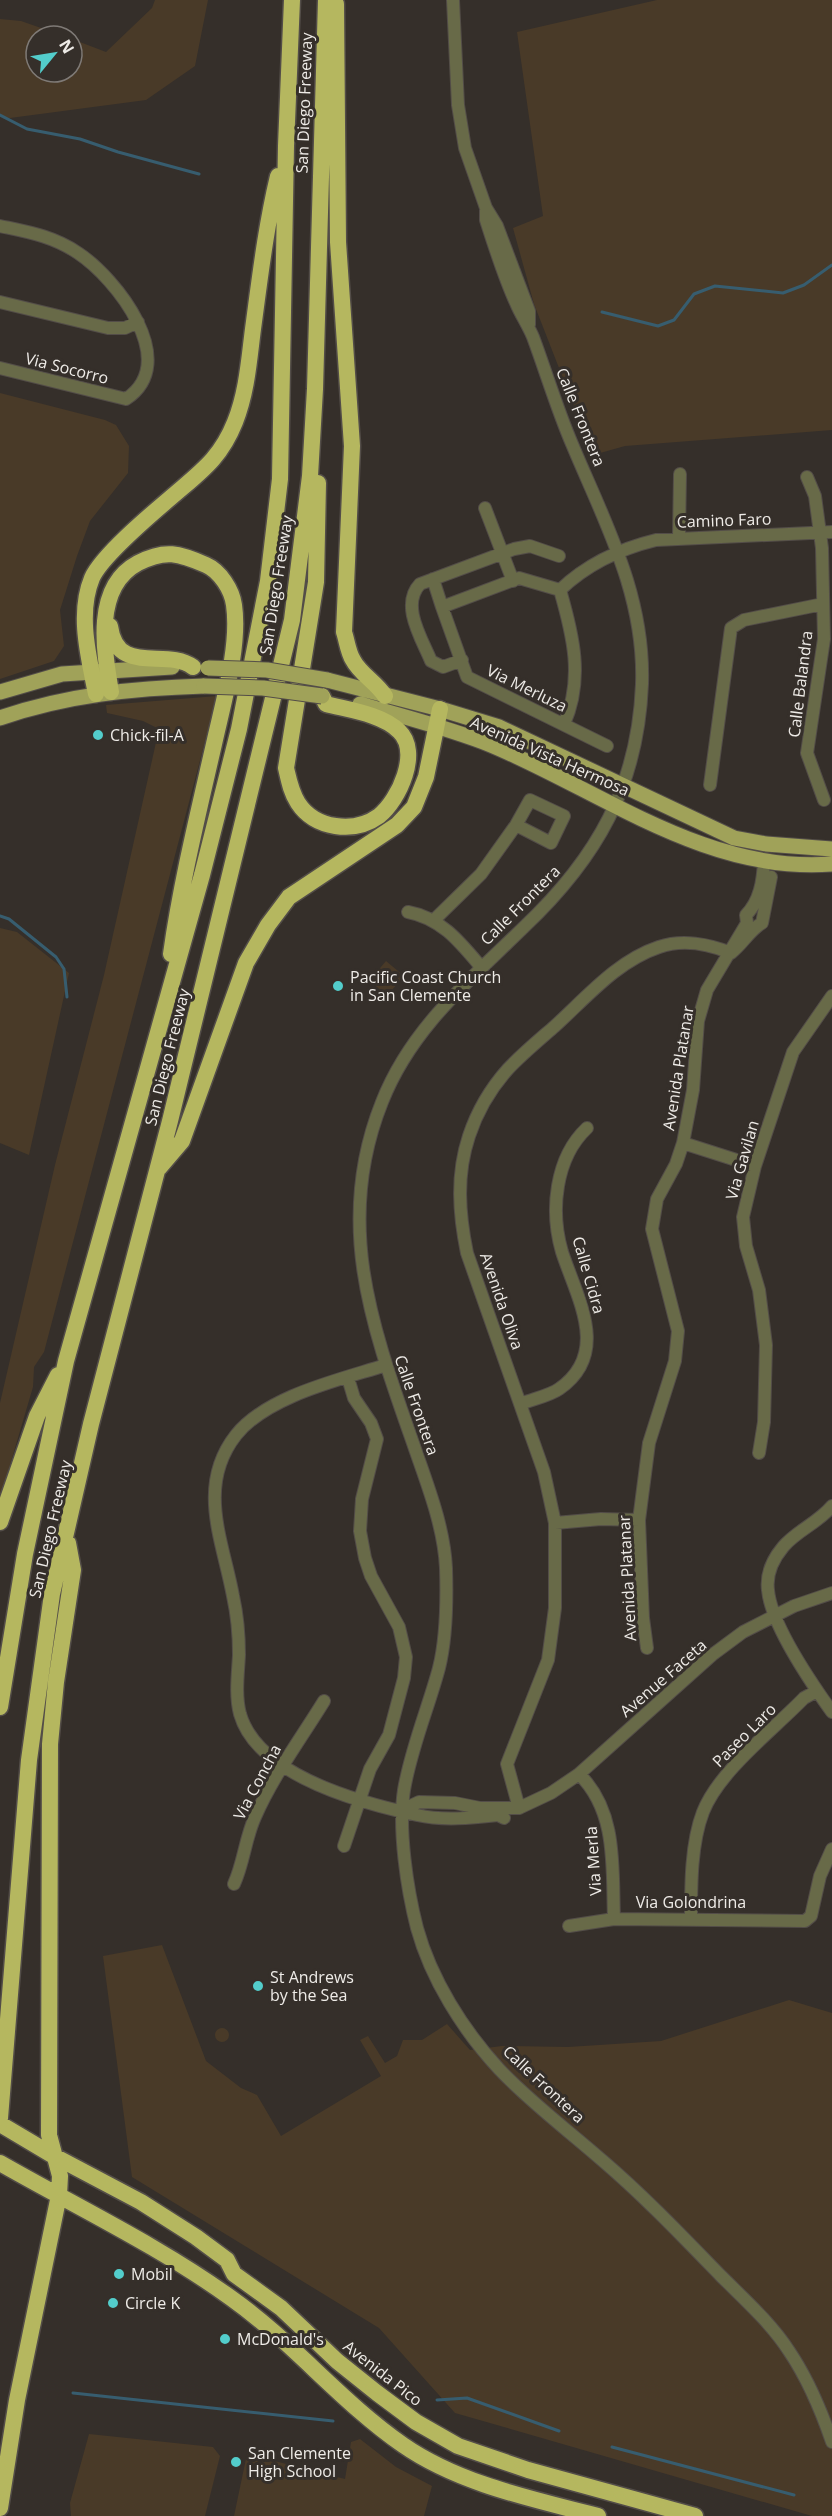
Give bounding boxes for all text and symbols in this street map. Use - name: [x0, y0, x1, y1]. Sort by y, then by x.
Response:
- north arrow: [24, 24, 84, 84]
- street label: San Diego Freeway: [291, 31, 317, 174]
- text: N: [54, 35, 80, 58]
- street label: Via Socorro: [23, 347, 111, 389]
- street label: Calle Frontera: [551, 364, 611, 470]
- street label: Camino Faro: [676, 507, 772, 533]
- street label: San Diego Freeway: [254, 513, 298, 656]
- street label: Calle Balandra: [783, 629, 817, 739]
- street label: Via Merluza: [483, 659, 571, 717]
- street label: Avenida Vista Hermosa: [467, 711, 633, 801]
- place label: Chick-fil-A: [110, 724, 185, 746]
- marker: Chick-fil-A: [91, 728, 105, 742]
- street label: Calle Frontera: [475, 860, 565, 950]
- place label: Pacific Coast Church in San Clemente: [350, 966, 501, 1006]
- marker: Pacific Coast Church in San Clemente: [331, 979, 345, 993]
- street label: San Diego Freeway: [139, 985, 195, 1128]
- street label: Avenida Platanar: [657, 1004, 699, 1132]
- street label: Via Gavilan: [720, 1118, 764, 1202]
- street label: Calle Cidra: [567, 1234, 611, 1316]
- street label: Avenida Oliva: [475, 1250, 529, 1352]
- street label: Calle Frontera: [390, 1352, 444, 1458]
- street label: San Diego Freeway: [23, 1457, 77, 1600]
- street label: Avenida Platanar: [613, 1514, 641, 1642]
- street label: Avenue Faceta: [615, 1634, 711, 1722]
- street label: Paseo Laro: [707, 1698, 781, 1772]
- street label: Via Concha: [228, 1740, 286, 1824]
- street label: Via Merla: [580, 1826, 606, 1896]
- street label: Via Golondrina: [636, 1891, 746, 1913]
- place label: St Andrews by the Sea: [270, 1966, 354, 2006]
- marker: St Andrews by the Sea: [251, 1979, 265, 1993]
- street label: Calle Frontera: [498, 2040, 590, 2128]
- place label: Mobil: [131, 2263, 173, 2285]
- marker: Mobil: [112, 2267, 126, 2281]
- place label: Circle K: [125, 2292, 181, 2314]
- marker: Circle K: [106, 2296, 120, 2310]
- place label: McDonald's: [237, 2328, 324, 2350]
- marker: McDonald's: [218, 2332, 232, 2346]
- street label: Avenida Pico: [339, 2335, 427, 2411]
- place label: San Clemente High School: [248, 2442, 351, 2482]
- marker: San Clemente High School: [229, 2455, 243, 2469]

